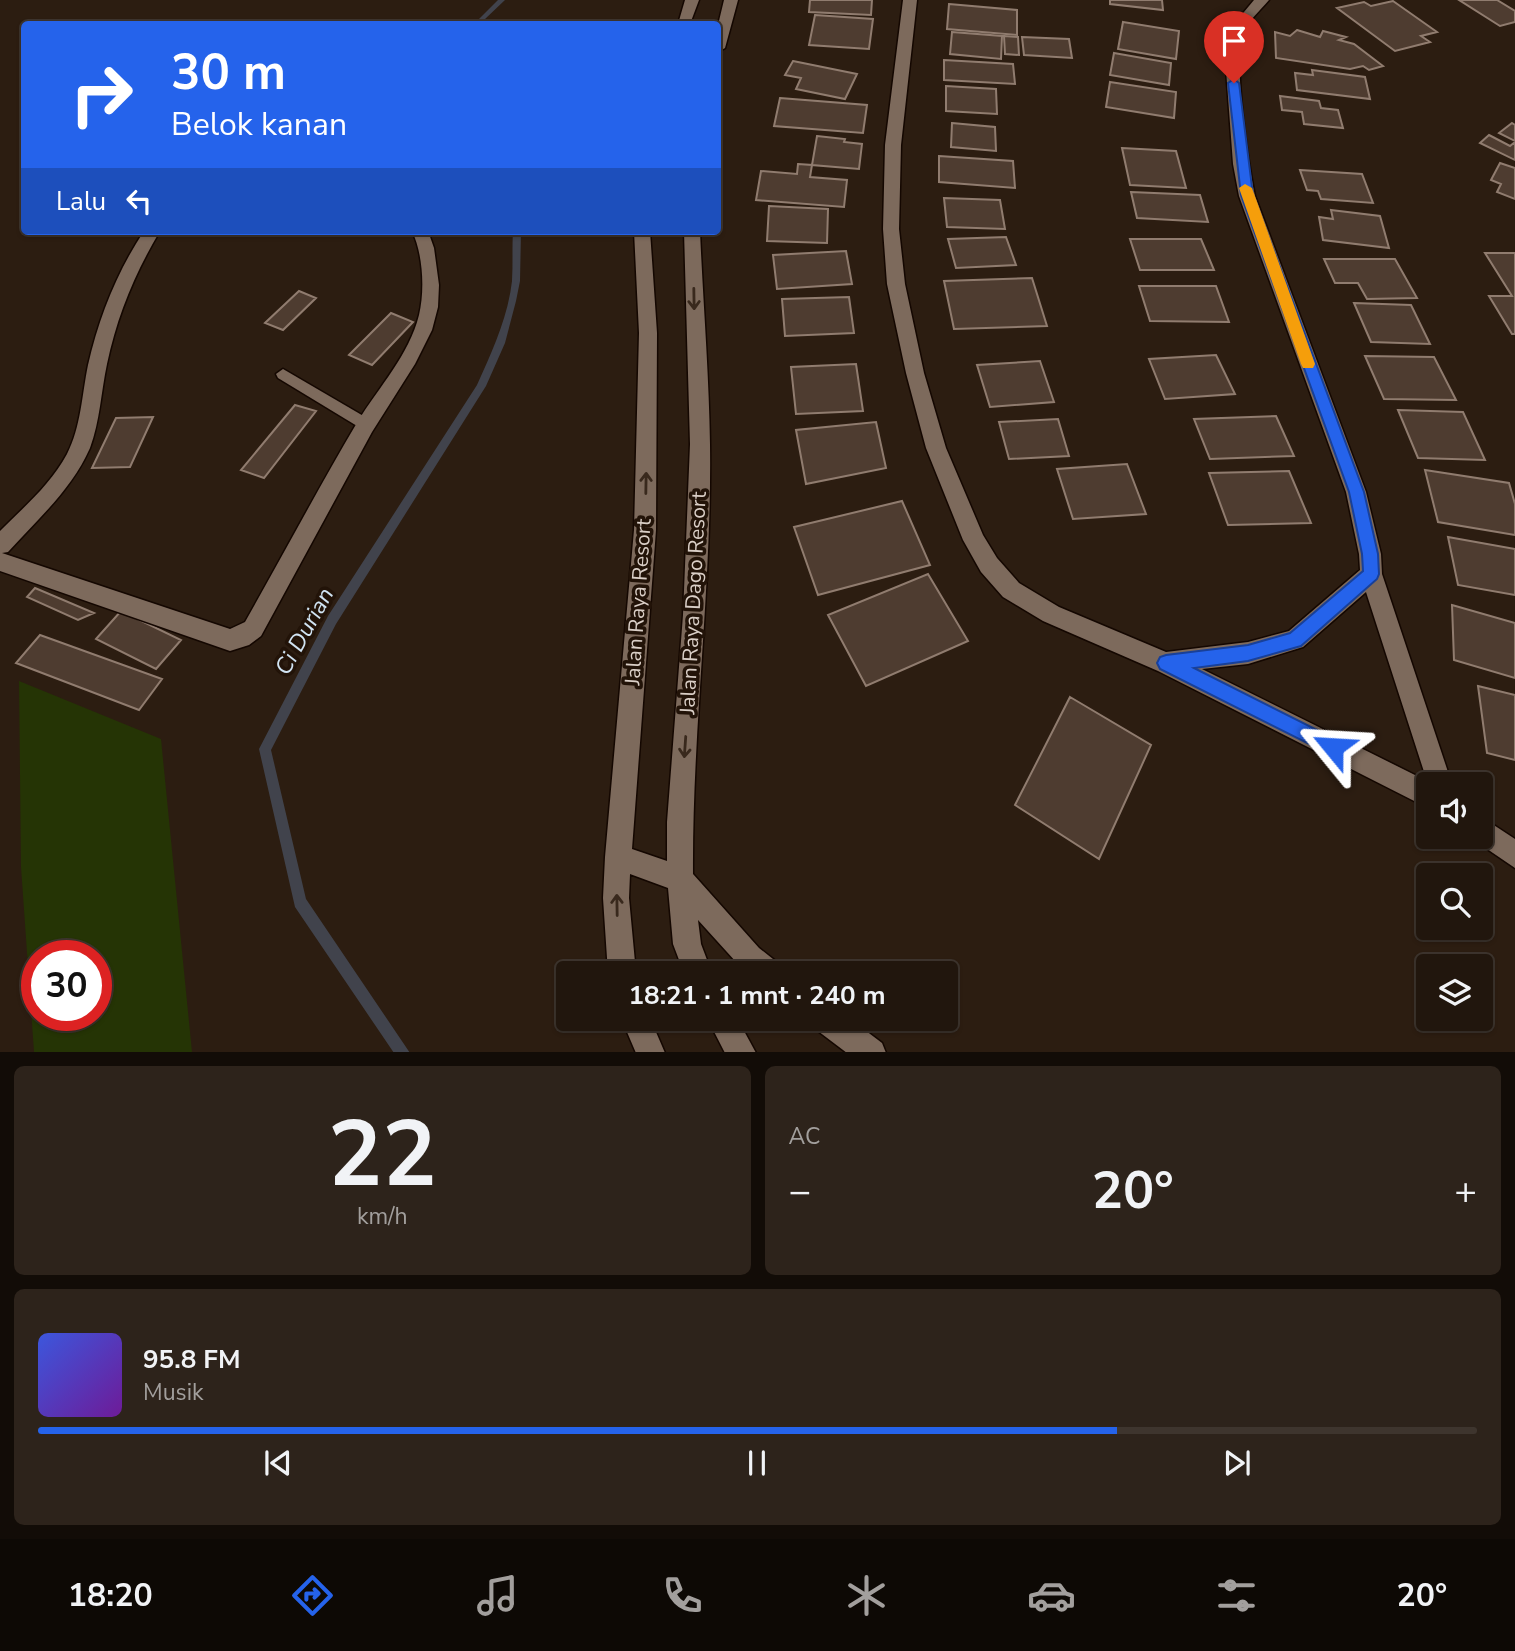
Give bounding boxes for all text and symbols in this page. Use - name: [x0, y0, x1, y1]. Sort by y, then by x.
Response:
- pin: [1204, 11, 1264, 83]
- icon: arrive: [1215, 22, 1253, 60]
- text: 30 m: [171, 39, 286, 106]
- icon: right: [56, 49, 147, 140]
- text: Belok kanan: [171, 103, 347, 146]
- icon: left: [120, 182, 158, 220]
- text: Lalu: [56, 184, 106, 219]
- one-way arrow: [687, 287, 701, 310]
- one-way arrow: [639, 471, 653, 494]
- street label: Jalan Raya Dago Resort: [673, 490, 713, 716]
- street label: Jalan Raya Resort: [618, 517, 658, 687]
- water label: Ci Durian: [268, 582, 341, 681]
- position arrow: [1296, 710, 1370, 784]
- one-way arrow: [678, 735, 691, 757]
- map controls: [1416, 772, 1493, 1031]
- button: sound: [1416, 772, 1493, 849]
- button: search: [1416, 863, 1493, 940]
- one-way arrow: [610, 894, 624, 917]
- speed limit sign: 30: [21, 940, 112, 1031]
- button: layers: [1416, 954, 1493, 1031]
- text: 18:21 · 1 mnt · 240 m: [628, 978, 886, 1013]
- text: 22: [328, 1093, 437, 1217]
- text: AC: [789, 1121, 820, 1152]
- text: 20°: [1092, 1155, 1174, 1226]
- text: −: [789, 1166, 811, 1217]
- text: +: [1454, 1166, 1477, 1217]
- text: km/h: [357, 1201, 408, 1232]
- text: 95.8 FM: [143, 1342, 240, 1377]
- text: Musik: [143, 1377, 203, 1408]
- icon: previous: [259, 1444, 297, 1482]
- icon: pause: [738, 1444, 776, 1482]
- icon: next: [1218, 1444, 1256, 1482]
- icon: directions: [288, 1571, 337, 1620]
- icon: music: [473, 1571, 522, 1620]
- icon: phone: [658, 1571, 707, 1620]
- icon: climate: [842, 1571, 891, 1620]
- icon: car: [1027, 1571, 1076, 1620]
- icon: filters: [1212, 1571, 1261, 1620]
- text: 18:20: [68, 1574, 153, 1617]
- text: 20°: [1397, 1574, 1447, 1617]

